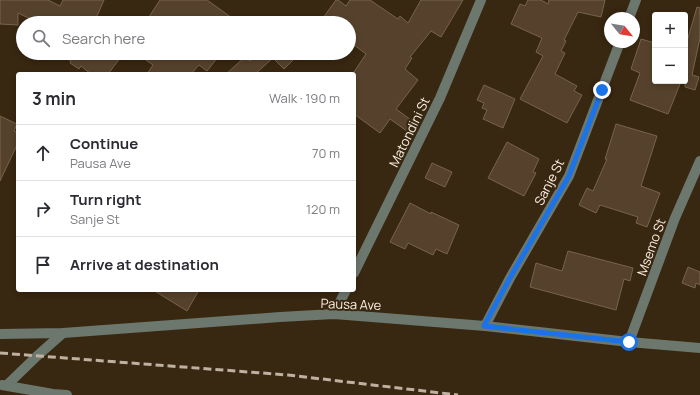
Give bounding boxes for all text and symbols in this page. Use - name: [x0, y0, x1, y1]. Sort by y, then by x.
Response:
- north arrow: [604, 12, 640, 48]
- map controls: [652, 12, 688, 84]
- button: +: [652, 12, 688, 48]
- search box: [16, 16, 356, 60]
- icon: search: [30, 27, 52, 49]
- text: Search here: [62, 28, 145, 49]
- button: −: [652, 48, 688, 84]
- route end: [593, 81, 611, 99]
- text: 3 min: [32, 87, 76, 110]
- text: Walk · 190 m: [269, 89, 340, 107]
- street label: Matondini St: [384, 94, 434, 170]
- text: Continue: [70, 133, 138, 154]
- icon: ahead: [32, 142, 54, 164]
- text: 70 m: [312, 144, 340, 162]
- text: Pausa Ave: [70, 154, 131, 172]
- street label: Sanje St: [530, 156, 568, 208]
- text: Turn right: [70, 189, 141, 210]
- icon: right: [32, 198, 54, 220]
- text: 120 m: [306, 200, 340, 218]
- text: Sanje St: [70, 210, 120, 228]
- street label: Msemo St: [632, 216, 670, 278]
- icon: arrive: [32, 254, 54, 276]
- text: Arrive at destination: [70, 254, 219, 275]
- street label: Pausa Ave: [320, 294, 382, 314]
- route start: [620, 333, 638, 351]

